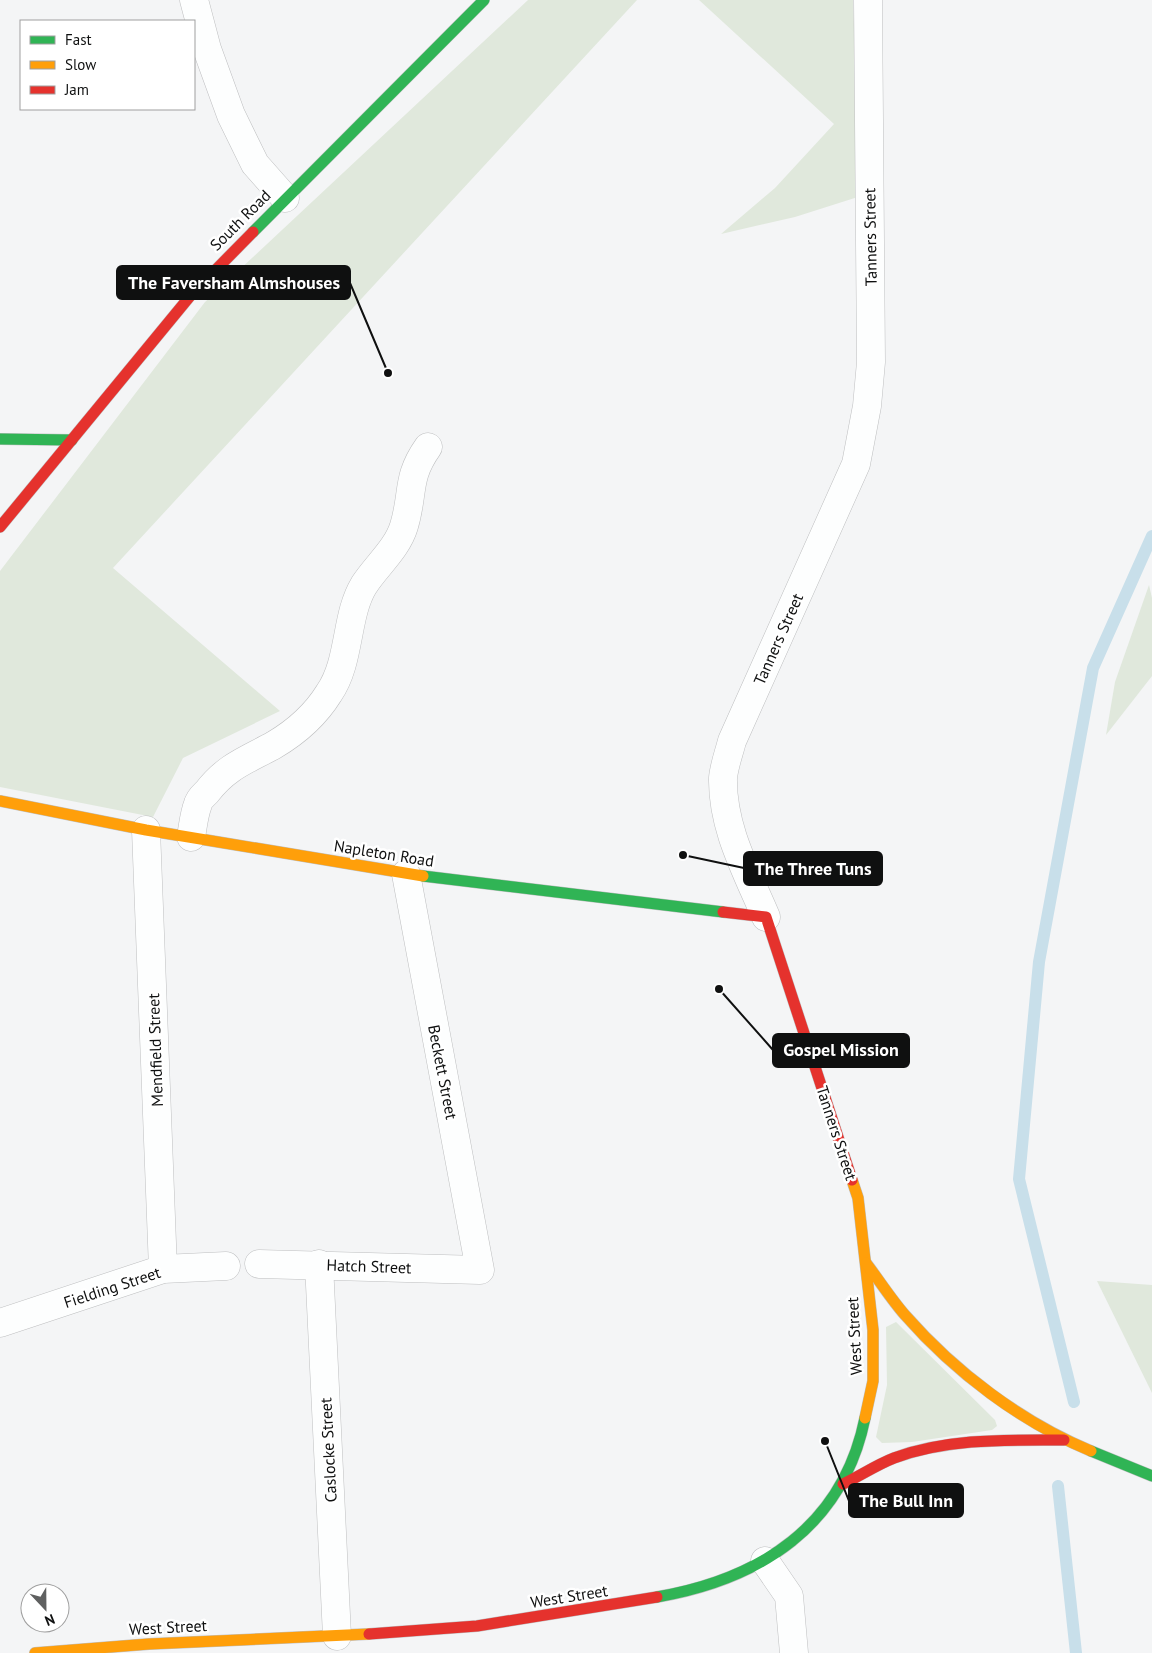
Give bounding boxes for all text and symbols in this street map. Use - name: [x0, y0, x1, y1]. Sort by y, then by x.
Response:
- legend: [20, 20, 195, 110]
- text: Fast: [65, 30, 92, 49]
- text: Slow: [65, 55, 96, 74]
- text: Jam: [64, 80, 89, 99]
- street label: South Road: [205, 185, 275, 255]
- street label: Tanners Street: [859, 187, 881, 286]
- callout: The Faversham Almshouses: [117, 266, 350, 299]
- text: The Faversham Almshouses: [128, 271, 340, 294]
- street label: Tanners Street: [749, 590, 807, 688]
- street label: Napleton Road: [333, 835, 435, 871]
- callout: The Three Tuns: [744, 852, 882, 885]
- text: The Three Tuns: [755, 857, 872, 880]
- street label: Mendfield Street: [143, 992, 167, 1107]
- street label: Beckett Street: [424, 1023, 462, 1122]
- callout: Gospel Mission: [773, 1034, 909, 1067]
- text: Gospel Mission: [783, 1038, 899, 1061]
- street label: Tanners Street: [812, 1083, 862, 1183]
- street label: Hatch Street: [326, 1255, 412, 1277]
- street label: Fielding Street: [61, 1262, 164, 1312]
- street label: West Street: [842, 1296, 866, 1375]
- street label: Caslocke Street: [315, 1397, 341, 1503]
- callout: The Bull Inn: [849, 1484, 963, 1517]
- text: The Bull Inn: [859, 1489, 953, 1512]
- street label: West Street: [529, 1580, 610, 1612]
- north arrow: [20, 1583, 70, 1633]
- text: N: [42, 1610, 58, 1630]
- street label: West Street: [129, 1615, 208, 1639]

